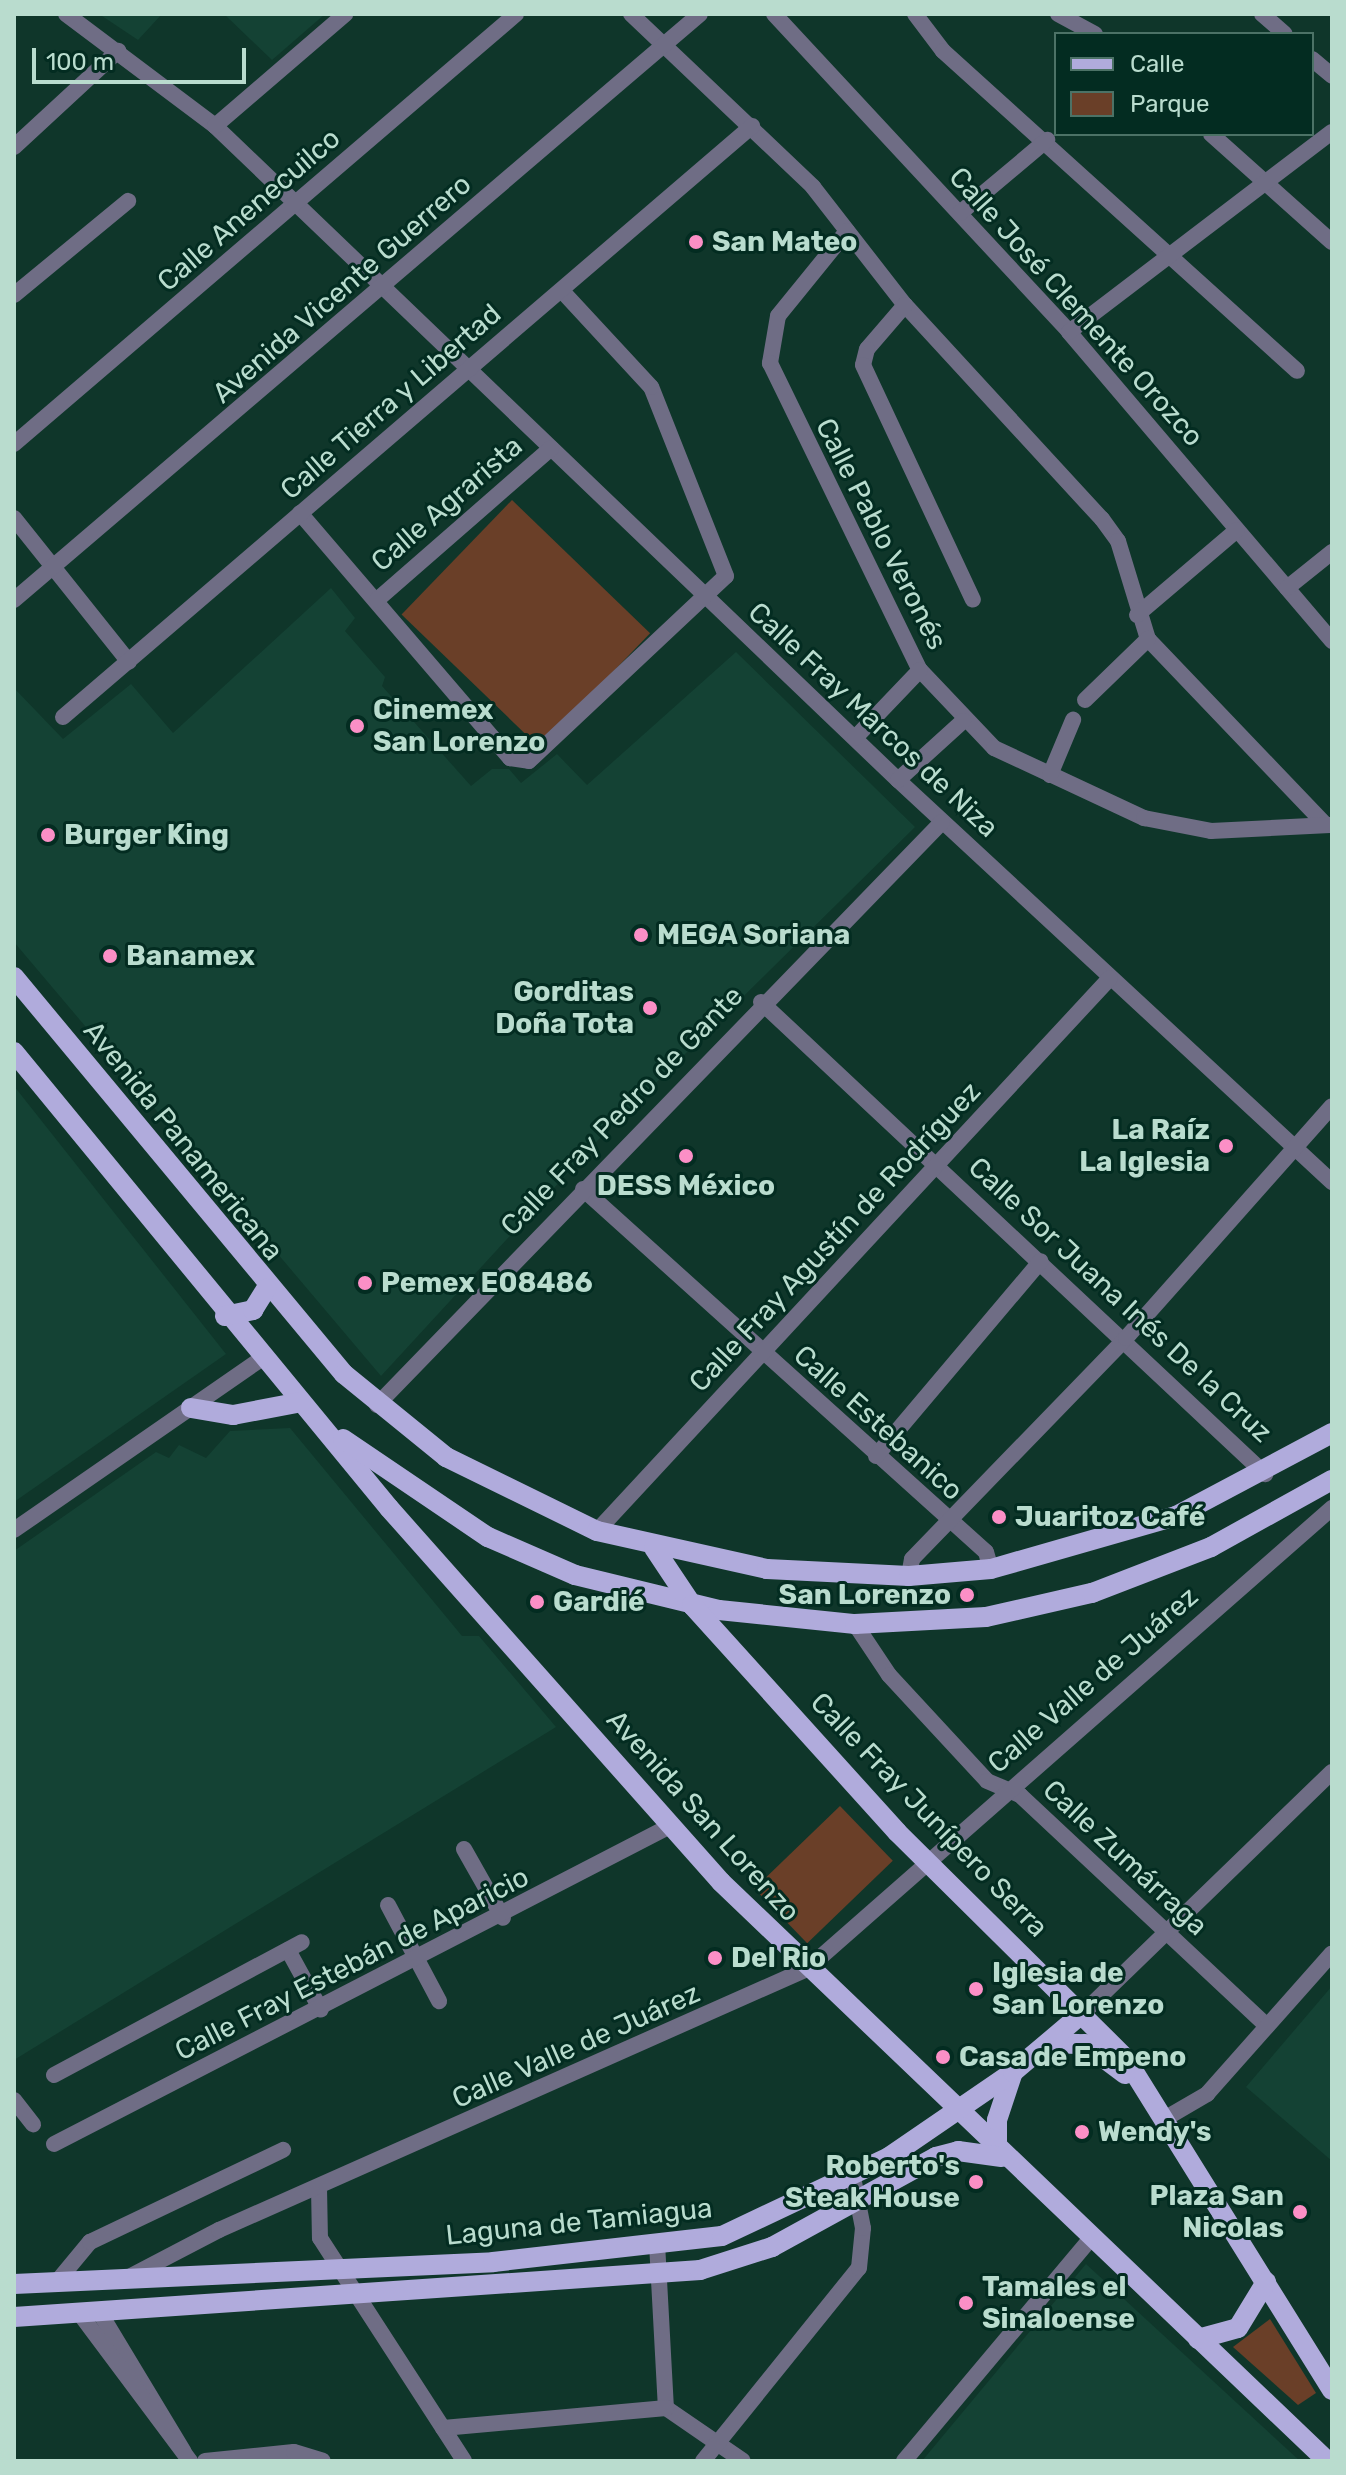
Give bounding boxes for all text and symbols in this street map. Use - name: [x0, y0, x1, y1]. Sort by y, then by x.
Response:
- scale bar: [36, 32, 250, 82]
- legend: [1054, 32, 1314, 136]
- text: 100 m: [46, 48, 114, 76]
- text: Calle: [1130, 50, 1184, 78]
- text: Parque: [1130, 90, 1209, 118]
- street label: Calle Anenecuilco: [151, 121, 347, 299]
- street label: Calle José Clemente Orozco: [942, 161, 1210, 453]
- street label: Avenida Vicente Guerrero: [206, 167, 478, 411]
- place label: San Mateo: [712, 225, 857, 259]
- marker: San Mateo: [687, 233, 705, 251]
- street label: Calle Tierra y Libertad: [273, 296, 509, 508]
- street label: Calle Pablo Veronés: [808, 412, 954, 656]
- street label: Calle Agrarista: [364, 429, 530, 579]
- street label: Calle Fray Marcos de Niza: [741, 595, 1005, 845]
- place label: Cinemex San Lorenzo: [373, 693, 545, 759]
- marker: Cinemex San Lorenzo: [348, 717, 366, 735]
- place label: Burger King: [64, 818, 230, 852]
- marker: Burger King: [39, 826, 57, 844]
- place label: MEGA Soriana: [657, 918, 851, 952]
- marker: MEGA Soriana: [632, 926, 650, 944]
- place label: Banamex: [126, 939, 255, 973]
- marker: Banamex: [101, 947, 119, 965]
- place label: Gorditas Doña Tota: [495, 975, 634, 1041]
- street label: Calle Fray Pedro de Gante: [494, 979, 750, 1243]
- marker: Gorditas Doña Tota: [641, 999, 659, 1017]
- street label: Avenida Panamericana: [76, 1015, 290, 1267]
- street label: Calle Fray Agustín de Rodríguez: [682, 1075, 988, 1399]
- place label: La Raíz La Iglesia: [1079, 1113, 1210, 1179]
- marker: La Raíz La Iglesia: [1217, 1137, 1235, 1155]
- marker: DESS México: [677, 1147, 695, 1165]
- street label: Calle Sor Juana Inés De la Cruz: [961, 1150, 1279, 1450]
- place label: DESS México: [597, 1169, 775, 1203]
- place label: Pemex E08486: [381, 1266, 593, 1300]
- marker: Pemex E08486: [356, 1274, 374, 1292]
- street label: Calle Estebanico: [787, 1338, 969, 1508]
- place label: Juaritoz Café: [1015, 1500, 1205, 1534]
- marker: Juaritoz Café: [990, 1508, 1008, 1526]
- place label: San Lorenzo: [779, 1578, 951, 1612]
- street label: Calle Valle de Juárez: [981, 1579, 1205, 1781]
- place label: Gardié: [553, 1585, 645, 1619]
- marker: San Lorenzo: [958, 1586, 976, 1604]
- marker: Gardié: [528, 1593, 546, 1611]
- street label: Calle Fray Junípero Serra: [803, 1686, 1055, 1944]
- street label: Avenida San Lorenzo: [599, 1703, 807, 1929]
- street label: Calle Zumárraga: [1036, 1773, 1214, 1943]
- street label: Calle Fray Estebán de Aparicio: [169, 1860, 535, 2068]
- place label: Del Rio: [731, 1941, 826, 1975]
- marker: Del Rio: [706, 1949, 724, 1967]
- place label: Iglesia de San Lorenzo: [992, 1956, 1164, 2022]
- street label: Calle Valle de Juárez: [447, 1976, 705, 2116]
- marker: Iglesia de San Lorenzo: [967, 1980, 985, 1998]
- place label: Casa de Empeno: [959, 2040, 1186, 2074]
- marker: Casa de Empeno: [934, 2048, 952, 2066]
- place label: Wendy's: [1098, 2115, 1212, 2149]
- marker: Wendy's: [1073, 2123, 1091, 2141]
- place label: Roberto's Steak House: [785, 2149, 960, 2215]
- marker: Roberto's Steak House: [967, 2173, 985, 2191]
- place label: Plaza San Nicolas: [1149, 2179, 1284, 2245]
- street label: Laguna de Tamiagua: [444, 2191, 714, 2253]
- marker: Plaza San Nicolas: [1291, 2203, 1309, 2221]
- place label: Tamales el Sinaloense: [982, 2270, 1135, 2336]
- marker: Tamales el Sinaloense: [957, 2294, 975, 2312]

